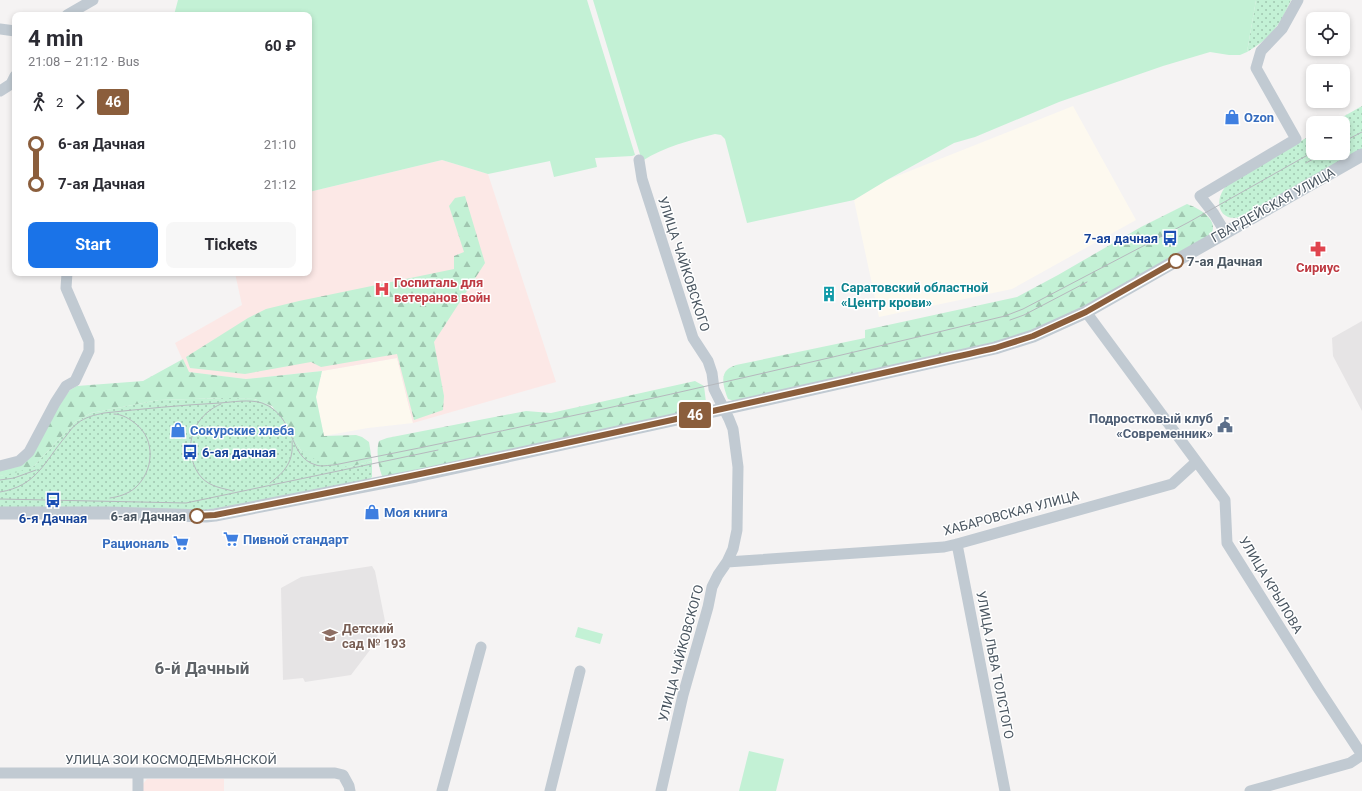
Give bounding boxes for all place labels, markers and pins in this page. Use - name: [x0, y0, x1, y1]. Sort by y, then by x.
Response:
- shop icon: Ozon: [1223, 108, 1241, 126]
- place label: Ozon: [1244, 110, 1274, 125]
- bus stop icon: 7-ая дачная: [1161, 229, 1179, 247]
- place label: 7-ая дачная: [1084, 231, 1158, 246]
- pharmacy icon: Сириус: [1309, 240, 1327, 258]
- marker: 7-ая Дачная: [1168, 253, 1184, 269]
- place label: 7-ая Дачная: [1187, 254, 1262, 269]
- place label: Сириус: [1296, 260, 1340, 275]
- place label: Госпиталь для ветеранов войн: [394, 275, 490, 305]
- hospital icon: Госпиталь для ветеранов войн: [373, 280, 391, 298]
- place label: Саратовский областной «Центр крови»: [841, 280, 988, 310]
- building icon: Саратовский областной «Центр крови»: [820, 285, 838, 303]
- place label: Подростковый клуб «Современник»: [1089, 411, 1214, 441]
- public building icon: Подростковый клуб «Современник»: [1216, 416, 1234, 434]
- shop icon: Сокурские хлеба: [169, 421, 187, 439]
- place label: Сокурские хлеба: [190, 423, 294, 438]
- bus stop icon: 6-ая дачная: [181, 443, 199, 461]
- place label: 6-ая дачная: [202, 445, 276, 460]
- bus stop icon: 6-я Дачная: [44, 491, 62, 509]
- shop icon: Моя книга: [363, 503, 381, 521]
- place label: Моя книга: [384, 505, 448, 520]
- marker: 6-ая Дачная: [189, 508, 205, 524]
- place label: 6-ая Дачная: [111, 509, 186, 524]
- place label: 6-я Дачная: [19, 511, 87, 526]
- supermarket icon: Пивной стандарт: [222, 530, 240, 548]
- place label: Пивной стандарт: [243, 532, 349, 547]
- supermarket icon: Рациональ: [172, 534, 190, 552]
- place label: Рациональ: [102, 536, 169, 551]
- place label: Детский сад № 193: [342, 621, 406, 651]
- school or university icon: Детский сад № 193: [321, 626, 339, 644]

